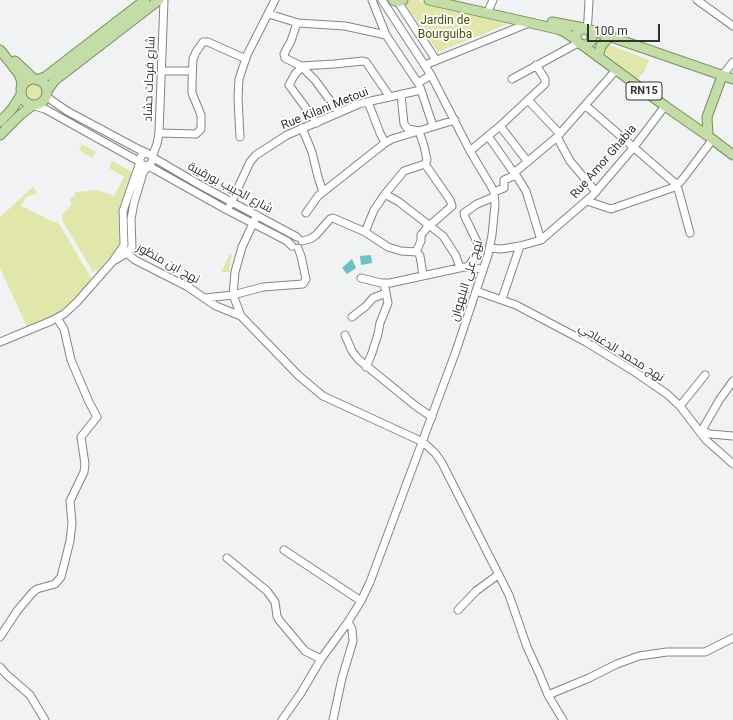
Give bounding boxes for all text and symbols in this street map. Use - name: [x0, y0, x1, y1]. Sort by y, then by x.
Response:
- park label: Jardin de Bourguiba: [418, 14, 472, 42]
- scale bar: [589, 16, 662, 42]
- text: 100 m: [594, 24, 628, 38]
- street label: شارع فرحات حشاد: [141, 36, 159, 122]
- road number: RN15: [626, 82, 662, 100]
- street label: Rue Kilani Metoui: [279, 85, 371, 133]
- street label: Rue Amor Ghabia: [568, 122, 640, 202]
- street label: شارع الحبيب بورقيبة: [185, 159, 275, 217]
- street label: نهج علي البلهوان: [448, 239, 486, 323]
- street label: نهج ابن منظور: [134, 241, 202, 287]
- street label: نهج محمد الدغباجي: [575, 321, 667, 385]

